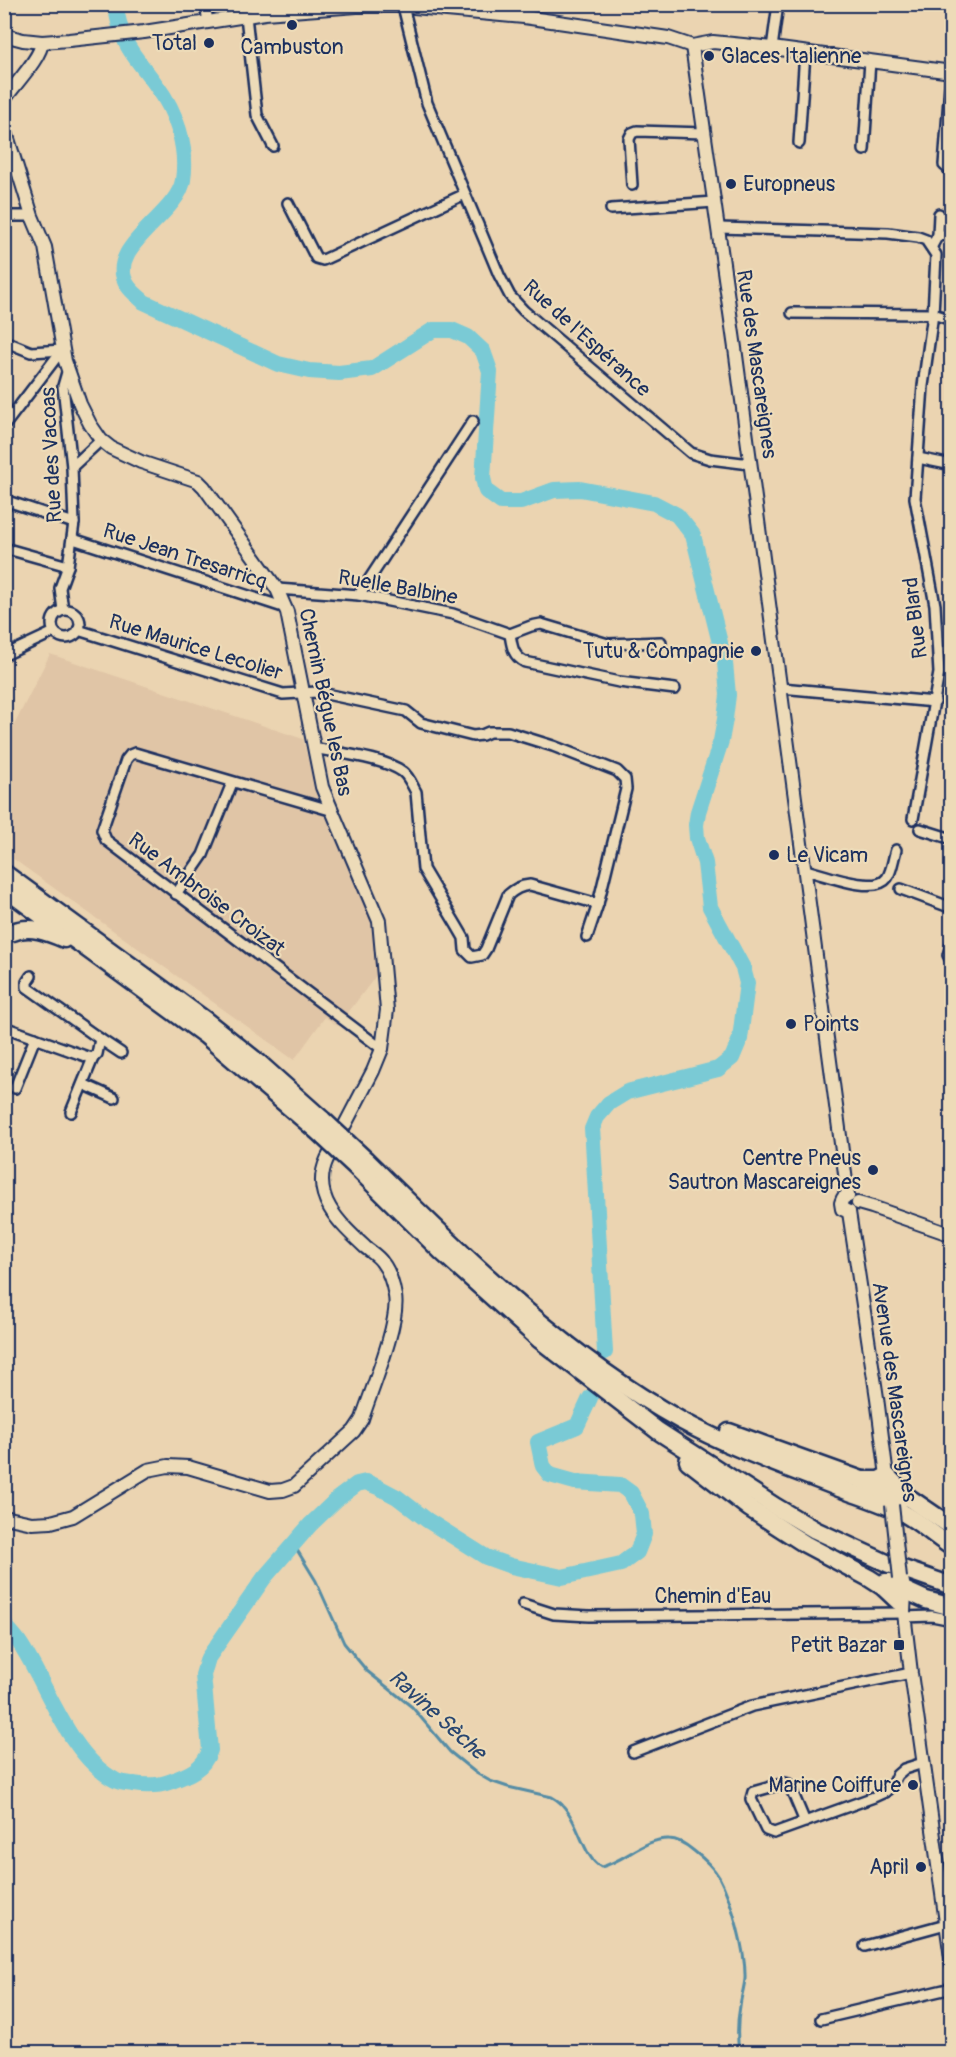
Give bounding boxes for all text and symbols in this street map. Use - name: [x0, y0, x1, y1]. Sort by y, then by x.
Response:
- marker: Cambuston: [285, 18, 299, 32]
- place label: Total: [152, 30, 197, 57]
- place label: Cambuston: [240, 34, 344, 61]
- marker: Total: [202, 36, 216, 50]
- place label: Glaces Italienne: [721, 43, 862, 70]
- marker: Glaces Italienne: [702, 49, 716, 63]
- place label: Europneus: [743, 171, 836, 198]
- marker: Europneus: [724, 177, 738, 191]
- street label: Rue des Mascareignes: [730, 268, 783, 461]
- street label: Rue de l'Espérance: [517, 274, 657, 403]
- street label: Rue des Vacoas: [34, 386, 69, 524]
- street label: Rue Jean Tresarricq: [100, 517, 270, 596]
- street label: Ruelle Balbine: [336, 564, 460, 611]
- street label: Rue Blard: [897, 576, 934, 660]
- street label: Chemin Bégue les Bas: [292, 606, 359, 799]
- street label: Rue Maurice Lecolier: [106, 608, 286, 687]
- place label: Tutu & Compagnie: [583, 638, 745, 665]
- marker: Tutu & Compagnie: [749, 644, 763, 658]
- street label: Rue Ambroise Croizat: [123, 827, 291, 963]
- place label: Le Vicam: [786, 842, 868, 869]
- marker: Le Vicam: [767, 848, 781, 862]
- place label: Points: [803, 1011, 860, 1038]
- marker: Points: [784, 1017, 798, 1031]
- place label: Centre Pneus Sautron Mascareignes: [668, 1145, 862, 1196]
- marker: Centre Pneus Sautron Mascareignes: [866, 1163, 880, 1177]
- street label: Avenue des Mascareignes: [866, 1280, 923, 1504]
- street label: Chemin d'Eau: [655, 1583, 771, 1610]
- place label: Petit Bazar: [790, 1632, 887, 1659]
- marker: Petit Bazar: [892, 1638, 906, 1652]
- water label: Ravine Sèche: [383, 1664, 493, 1767]
- place label: Marine Coiffure: [769, 1772, 902, 1799]
- marker: Marine Coiffure: [906, 1778, 920, 1792]
- place label: April: [869, 1854, 909, 1881]
- marker: April: [914, 1860, 928, 1874]

